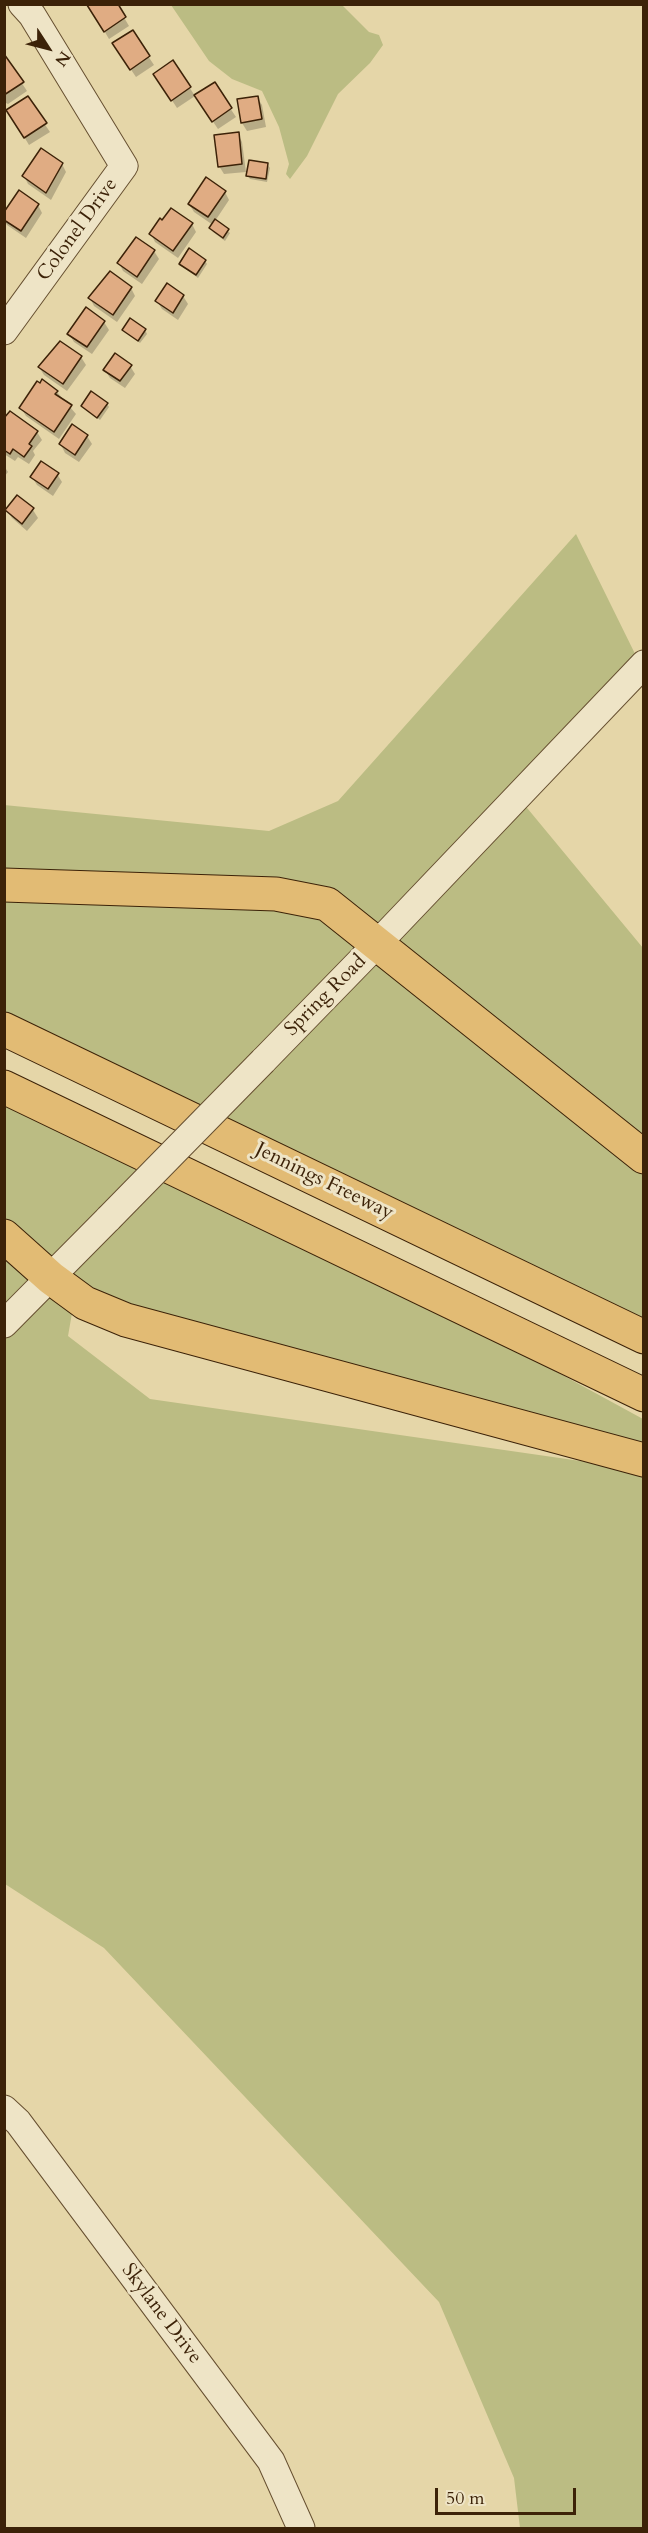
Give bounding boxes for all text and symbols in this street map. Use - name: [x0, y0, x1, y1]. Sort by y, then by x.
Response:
- north arrow: [18, 18, 78, 78]
- text: N: [50, 46, 76, 71]
- street label: Colonel Drive: [33, 174, 123, 286]
- street label: Spring Road: [280, 950, 372, 1042]
- street label: Jennings Freeway: [251, 1138, 397, 1226]
- street label: Skylane Drive: [116, 2259, 206, 2369]
- scale bar: [438, 2476, 579, 2514]
- text: 50 m: [446, 2486, 485, 2511]

